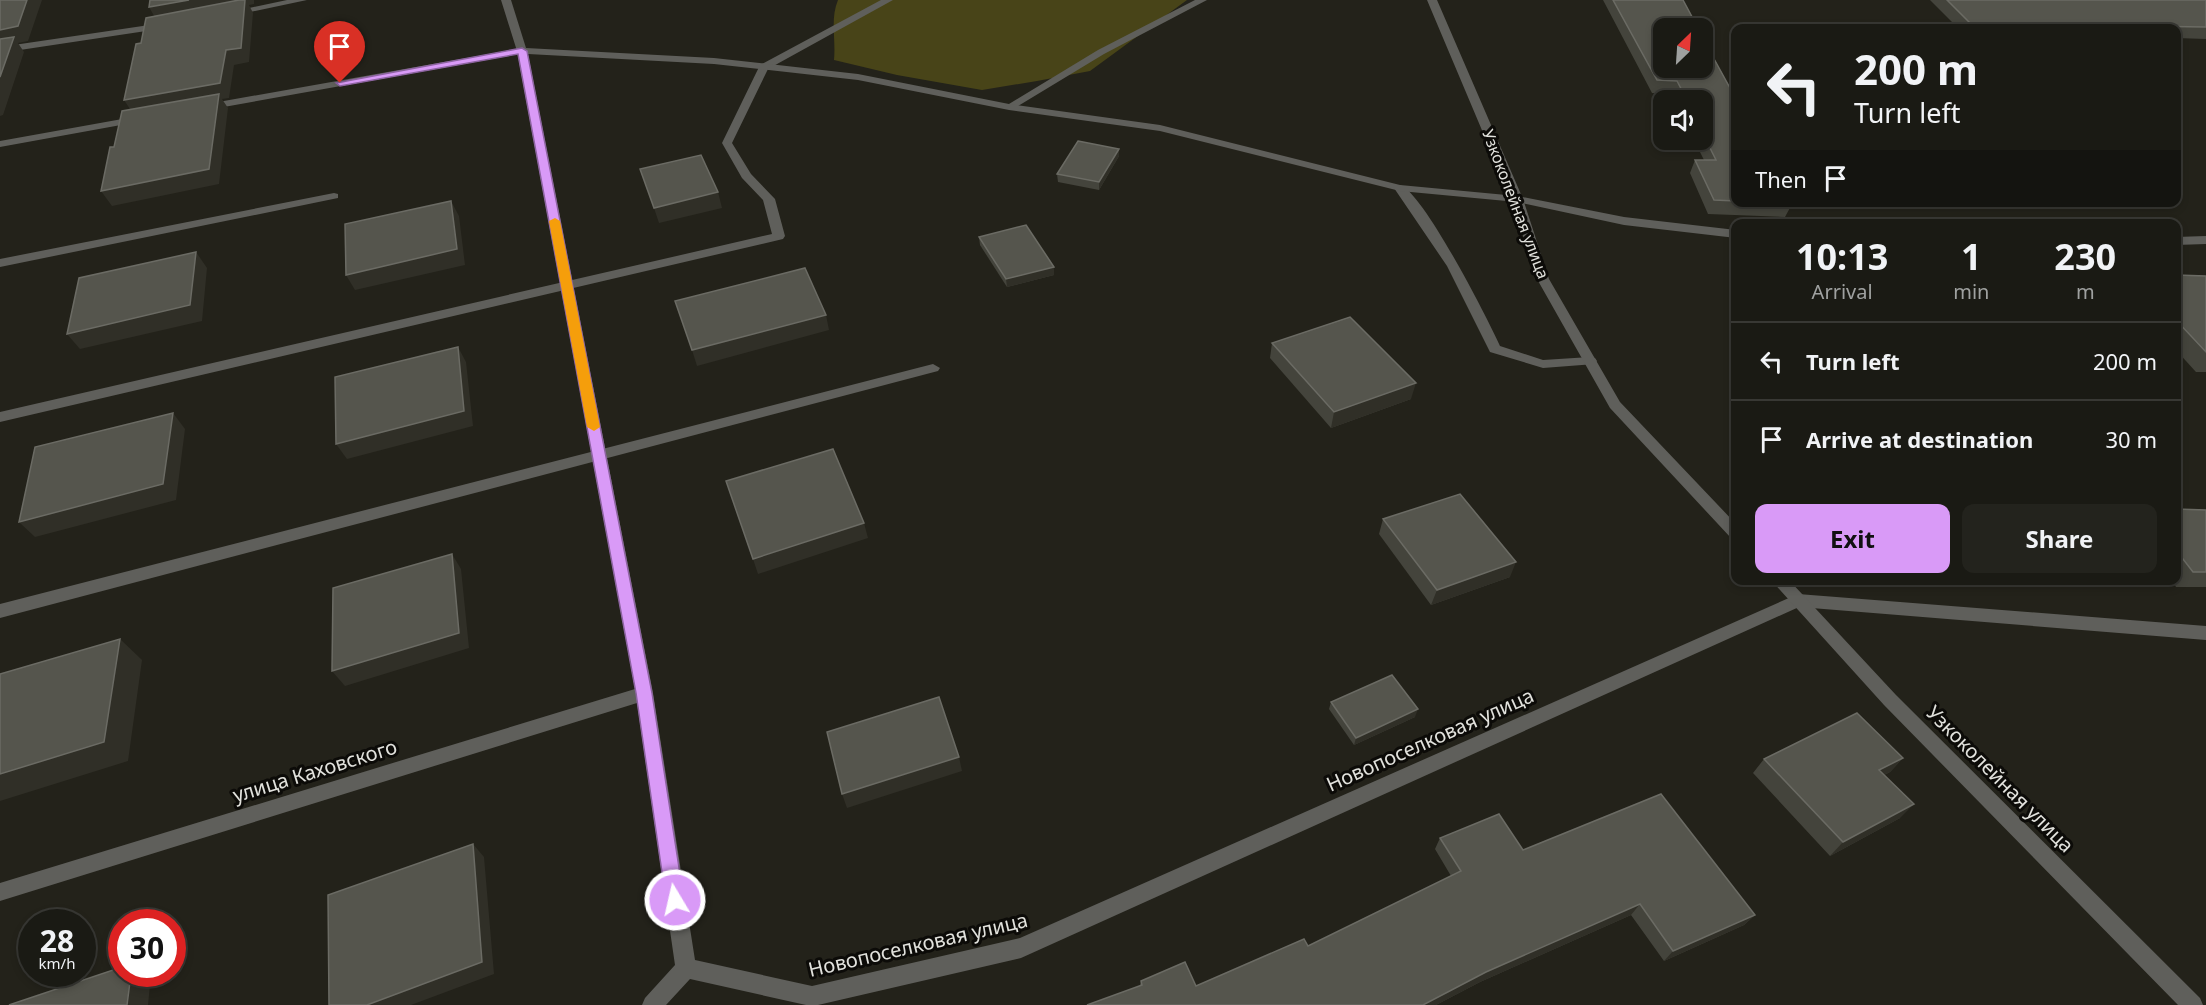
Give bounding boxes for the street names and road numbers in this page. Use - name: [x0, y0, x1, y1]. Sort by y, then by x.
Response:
- street label: Узкоколейная улица: [1477, 126, 1555, 282]
- street label: Новопоселковая улица: [1322, 682, 1538, 797]
- street label: Узкоколейная улица: [1921, 699, 2080, 858]
- street label: улица Каховского: [229, 733, 400, 808]
- street label: Новопоселковая улица: [806, 906, 1030, 983]

